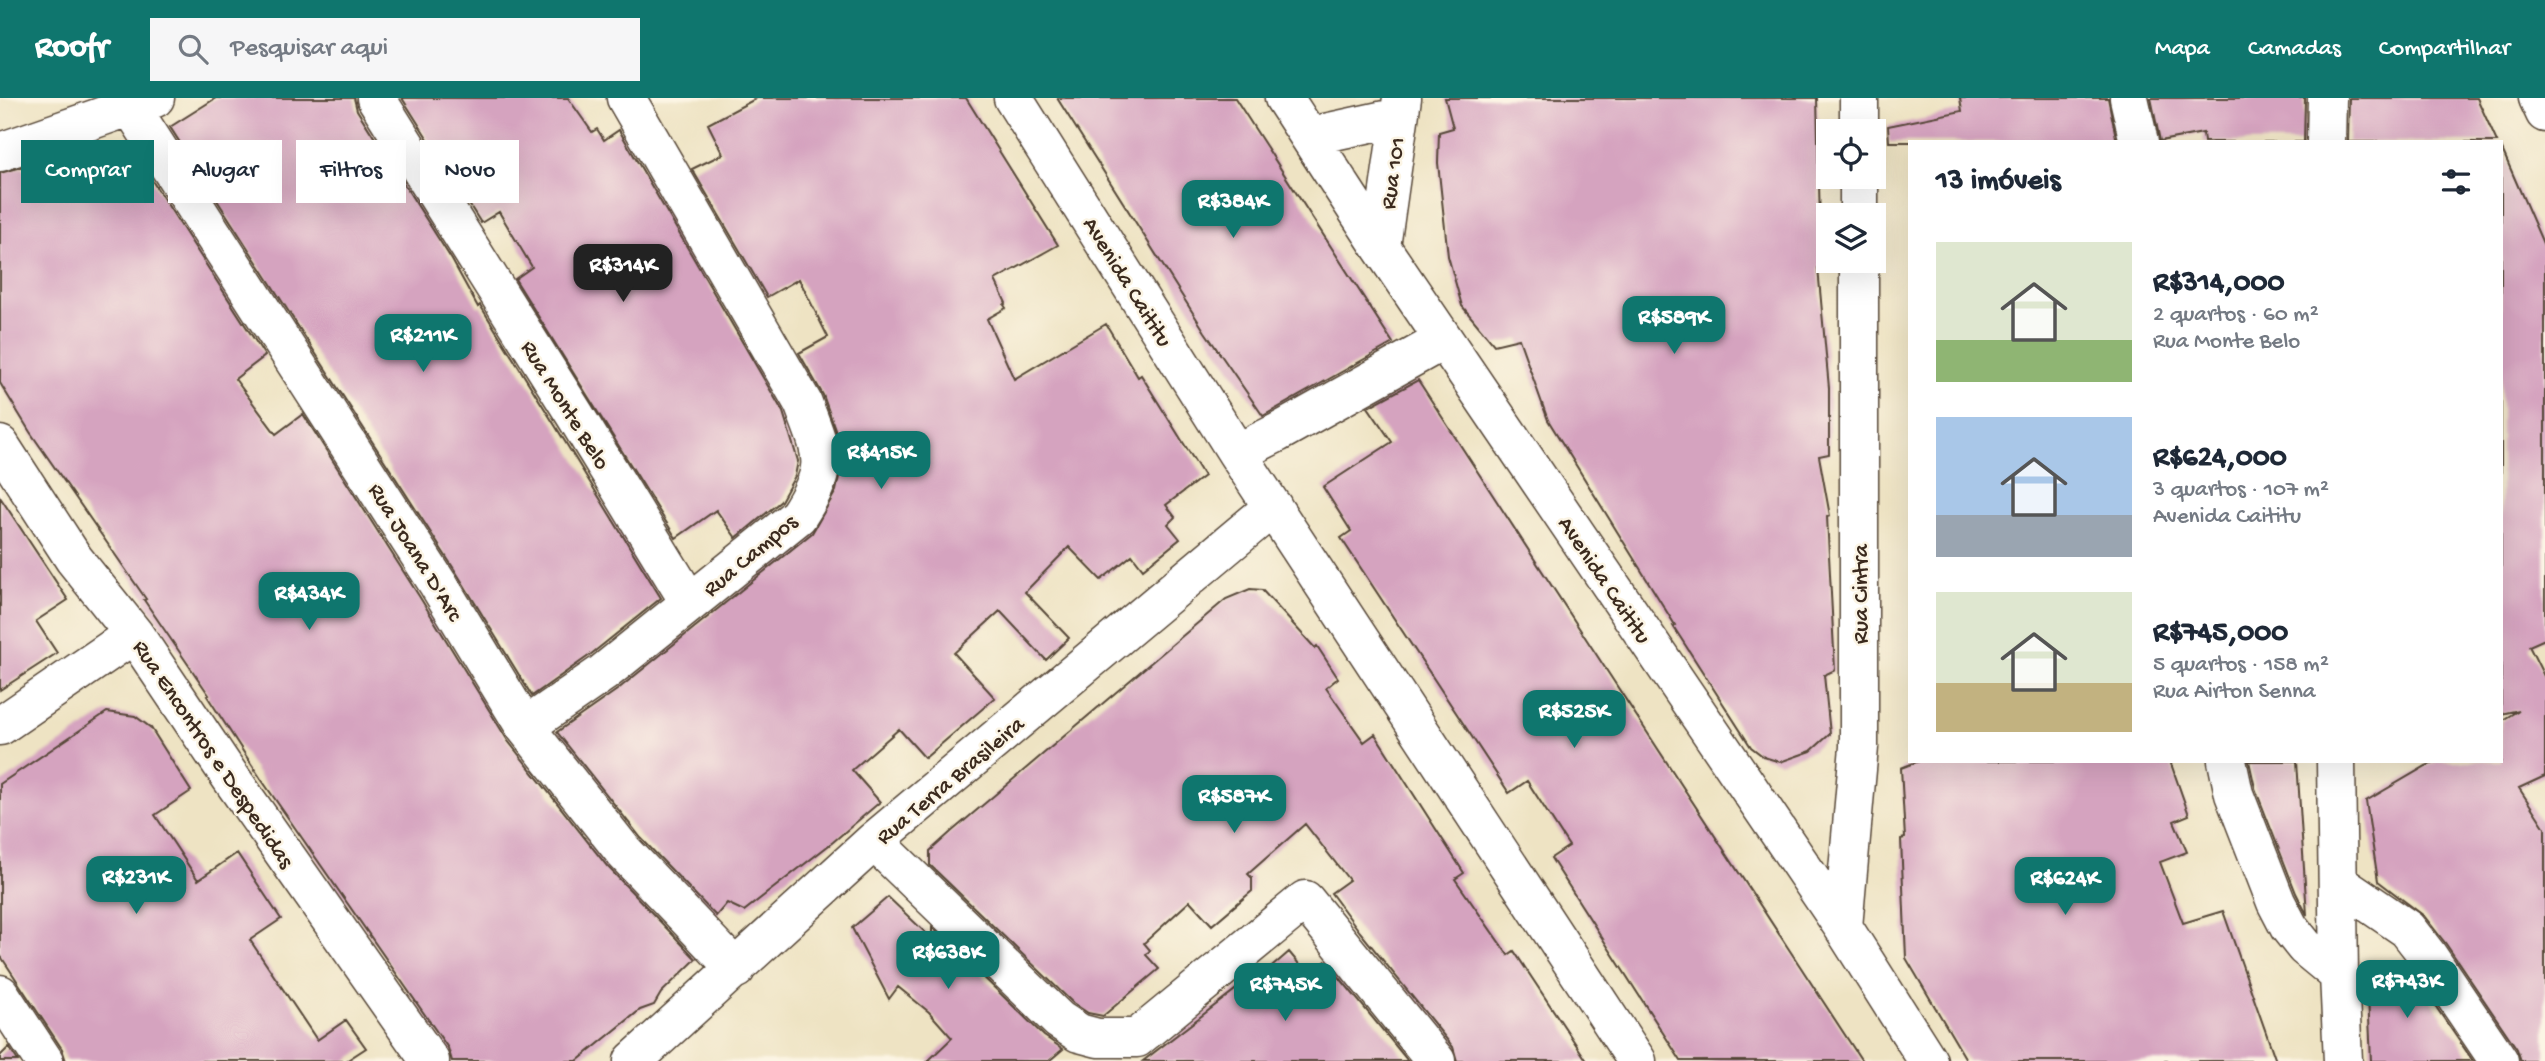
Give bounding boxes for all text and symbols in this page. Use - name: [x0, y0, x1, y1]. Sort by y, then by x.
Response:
- search box: [150, 18, 640, 81]
- text: Roofr: [35, 30, 108, 68]
- icon: search: [174, 30, 212, 68]
- text: Pesquisar aqui: [230, 34, 388, 65]
- text: Mapa: [2155, 35, 2210, 64]
- text: Camadas: [2248, 35, 2341, 64]
- text: Compartilhar: [2379, 35, 2510, 64]
- map controls: [1816, 119, 1886, 273]
- button: locate: [1816, 119, 1886, 189]
- street label: Rua 101: [1376, 136, 1413, 211]
- chip: Comprar: [21, 140, 154, 203]
- chip: Alugar: [168, 140, 282, 203]
- chip: Filtros: [296, 140, 406, 203]
- chip: Novo: [420, 140, 519, 203]
- icon: filters: [2437, 163, 2475, 201]
- text: 13 imóveis: [1936, 165, 2060, 200]
- pin: R$384K: [1176, 180, 1290, 240]
- text: R$384K: [1198, 189, 1268, 216]
- button: layers: [1816, 203, 1886, 273]
- street label: Avenida Caititu: [1075, 213, 1177, 353]
- pin: R$314K: [566, 244, 680, 304]
- text: R$314K: [589, 253, 657, 280]
- text: R$314,000: [2153, 267, 2285, 302]
- icon: home: [1992, 270, 2076, 354]
- pin: R$589K: [1617, 296, 1731, 356]
- text: 2 quartos · 60 m²: [2153, 302, 2319, 329]
- text: R$589K: [1638, 305, 1710, 332]
- pin: R$211K: [366, 314, 480, 374]
- text: R$211K: [391, 323, 455, 350]
- text: Rua Monte Belo: [2153, 329, 2300, 356]
- street label: Rua Monte Belo: [514, 336, 615, 475]
- pin: R$415K: [824, 432, 938, 491]
- text: R$415K: [847, 440, 915, 467]
- text: R$624,000: [2153, 442, 2287, 477]
- icon: home: [1992, 445, 2076, 529]
- text: 3 quartos · 107 m²: [2153, 477, 2329, 504]
- street label: Rua Joana D'Arc: [361, 479, 468, 628]
- text: Avenida Caititu: [2153, 504, 2301, 531]
- street label: Rua Campos: [699, 509, 804, 604]
- street label: Avenida Caititu: [1551, 512, 1656, 650]
- street label: Rua Cintra: [1849, 543, 1876, 644]
- pin: R$434K: [252, 573, 366, 632]
- text: R$434K: [275, 581, 343, 608]
- text: R$745,000: [2153, 617, 2288, 652]
- icon: home: [1992, 620, 2076, 704]
- street label: Rua Encontros e Despedidas: [126, 636, 299, 875]
- text: 5 quartos · 158 m²: [2153, 652, 2329, 679]
- text: Rua Airton Senna: [2153, 679, 2316, 706]
- pin: R$525K: [1517, 690, 1631, 750]
- text: R$525K: [1539, 699, 1609, 726]
- street label: Rua Terra Brasileira: [872, 711, 1032, 852]
- pin: R$587K: [1177, 776, 1291, 835]
- text: R$587K: [1198, 784, 1270, 811]
- pin: R$231K: [79, 856, 193, 916]
- pin: R$624K: [2008, 858, 2122, 917]
- text: R$231K: [102, 865, 170, 892]
- text: R$624K: [2031, 866, 2099, 893]
- pin: R$638K: [891, 932, 1005, 991]
- text: R$638K: [912, 940, 984, 967]
- pin: R$743K: [2350, 960, 2464, 1020]
- pin: R$745K: [1228, 964, 1342, 1023]
- text: R$743K: [2372, 969, 2442, 996]
- text: R$745K: [1250, 972, 1320, 999]

